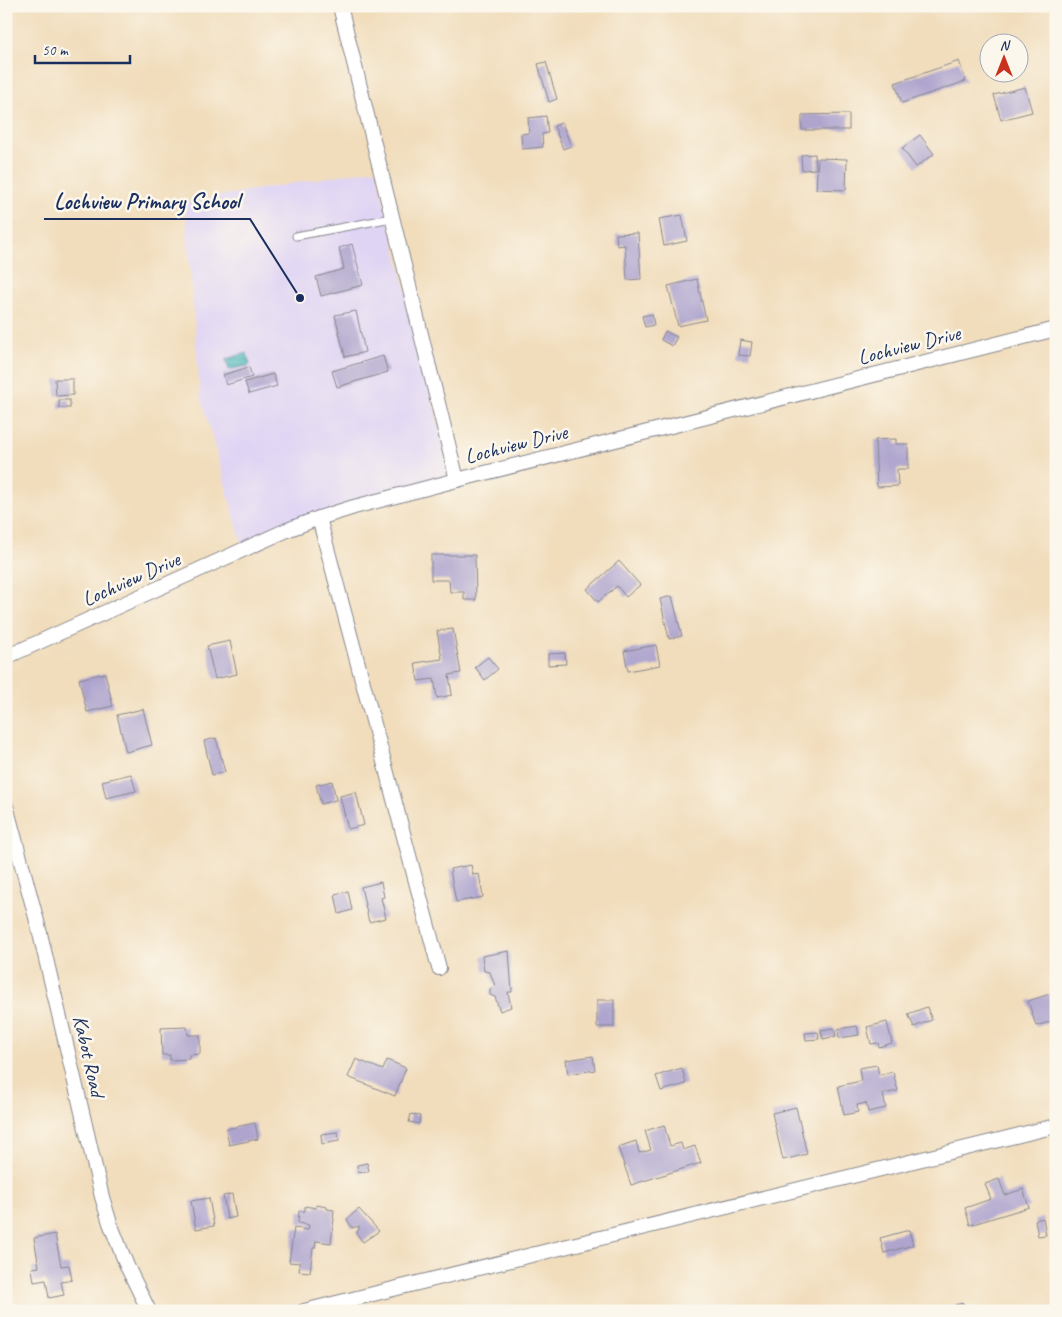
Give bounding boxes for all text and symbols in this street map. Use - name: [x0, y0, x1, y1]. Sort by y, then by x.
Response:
- scale bar: [35, 32, 130, 64]
- north arrow: [980, 32, 1030, 82]
- text: N: [1000, 37, 1011, 54]
- text: 50 m: [42, 41, 69, 60]
- callout: Lochview Primary School: [44, 182, 250, 219]
- text: Lochview Primary School: [54, 188, 244, 216]
- street label: Lochview Drive: [855, 319, 964, 370]
- street label: Lochview Drive: [462, 418, 571, 469]
- street label: Lochview Drive: [78, 545, 185, 612]
- street label: Kabot Road: [67, 1013, 112, 1102]

